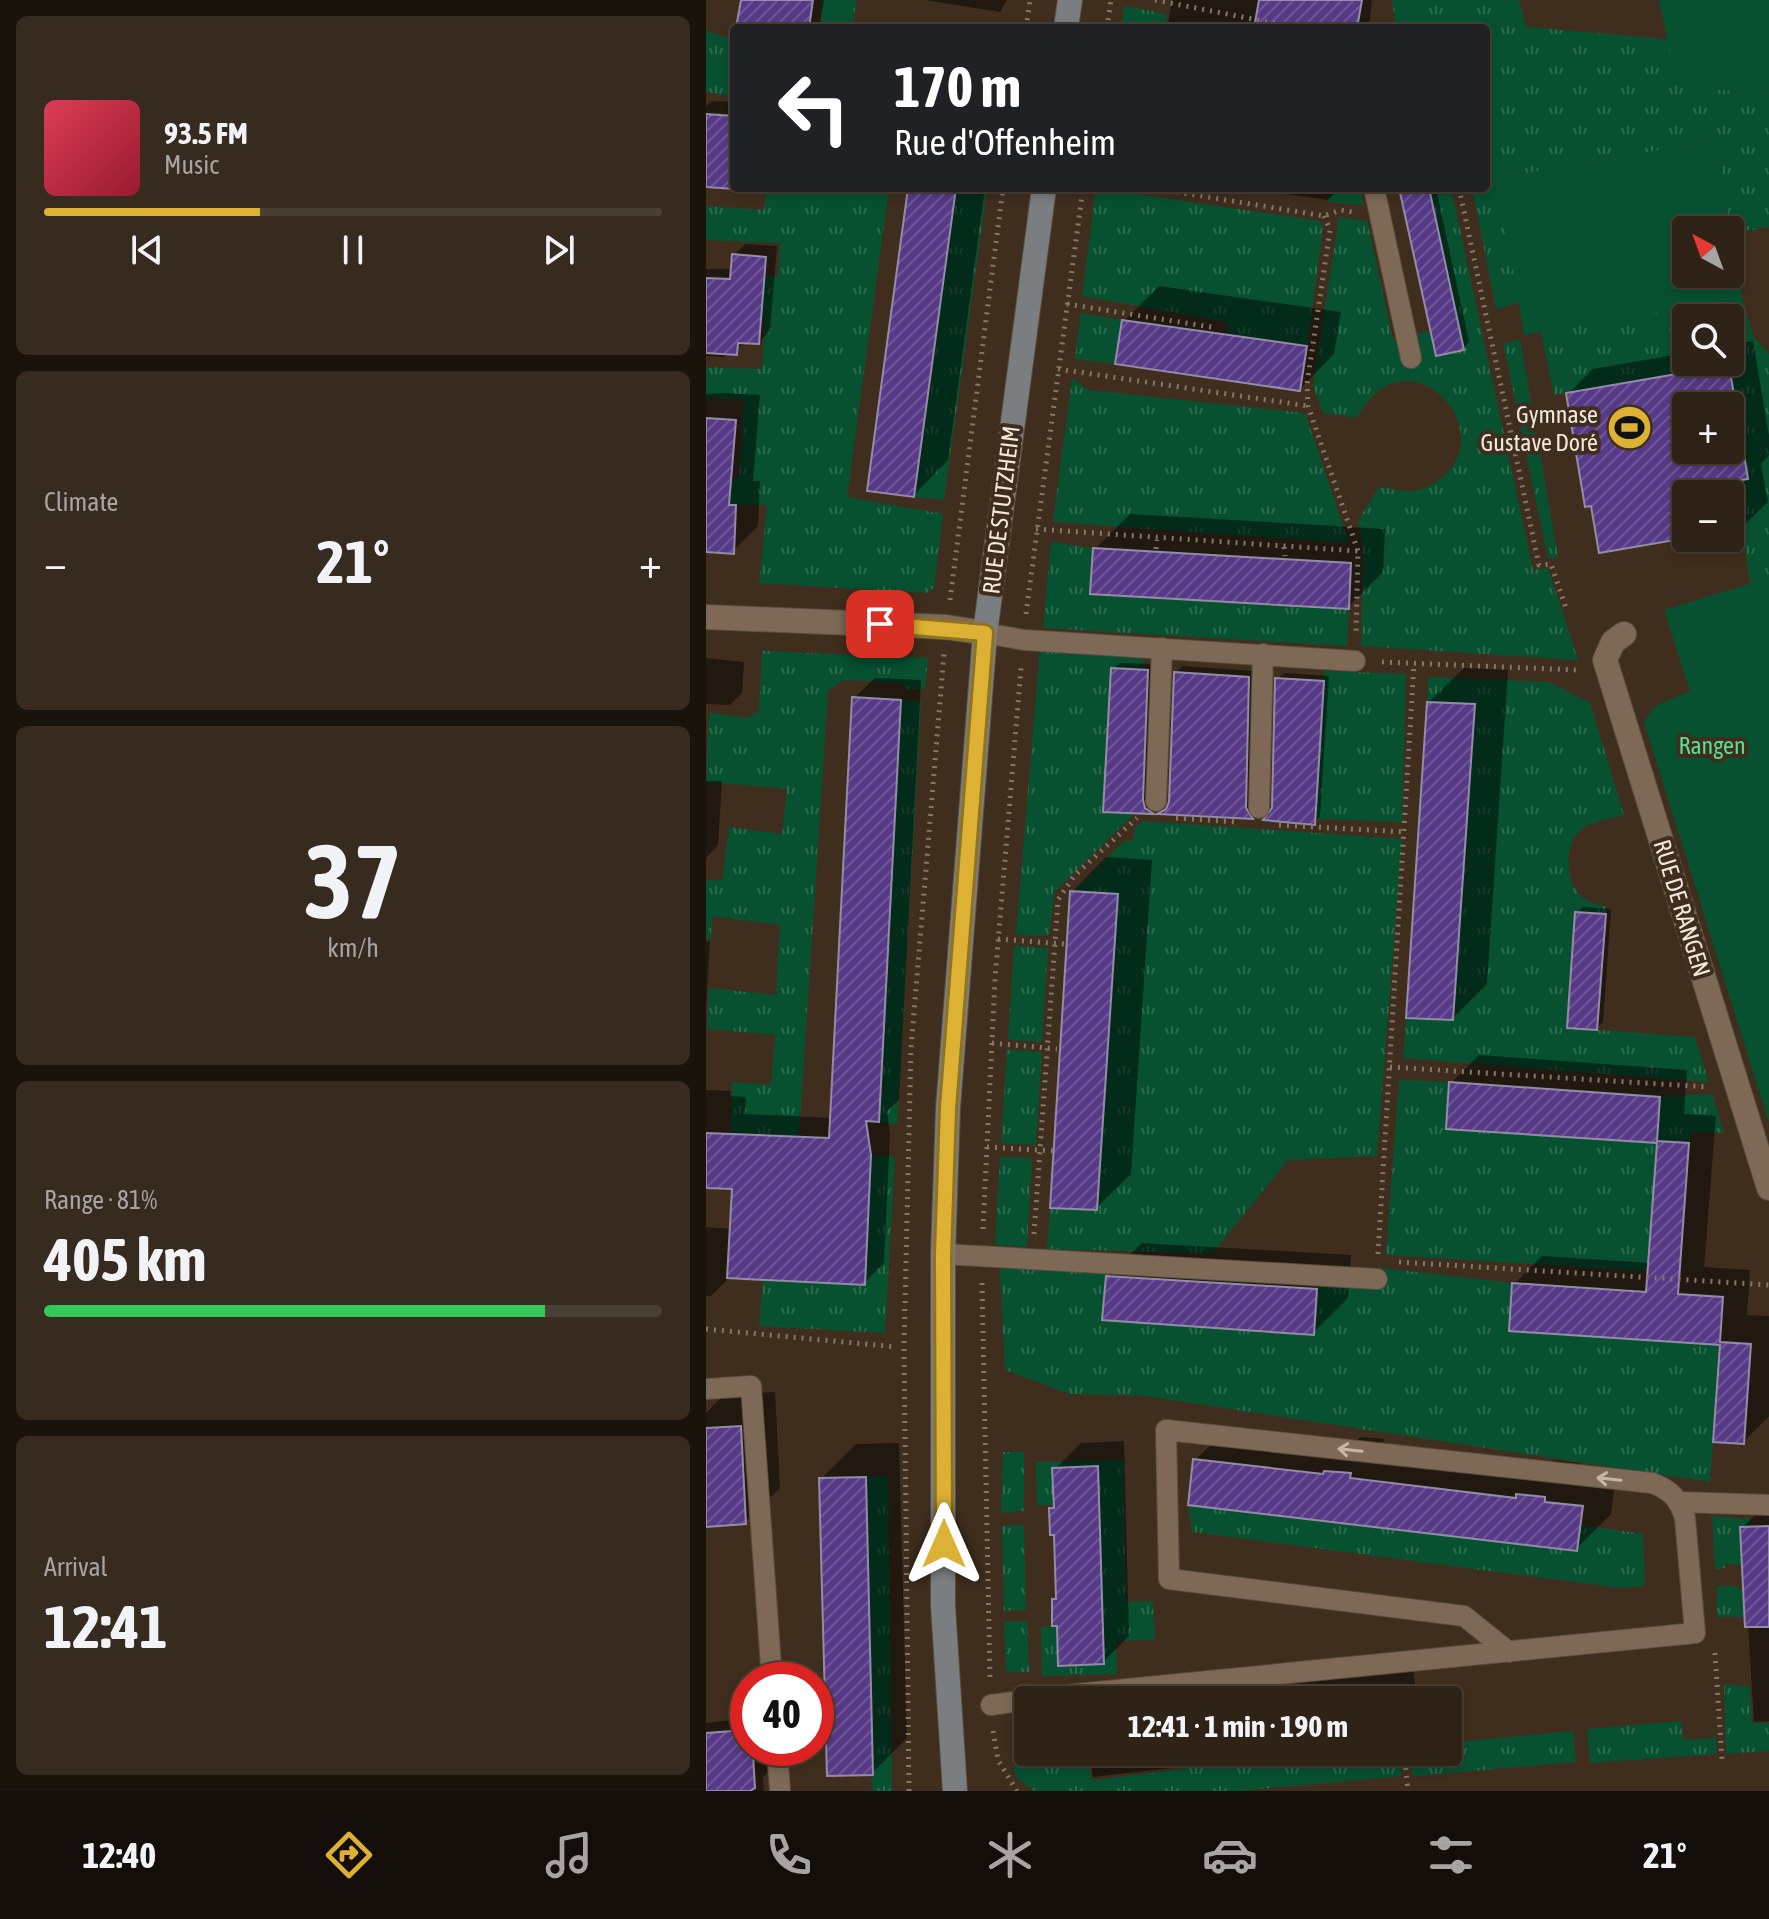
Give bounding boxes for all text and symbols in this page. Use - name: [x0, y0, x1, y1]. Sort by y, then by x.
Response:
- text: 170 m: [894, 55, 1021, 119]
- icon: left: [762, 56, 866, 160]
- text: 93.5 FM: [164, 116, 248, 150]
- text: Rue d'Offenheim: [894, 121, 1116, 163]
- text: Music: [164, 150, 219, 180]
- north arrow: [1672, 216, 1744, 288]
- map controls: [1672, 216, 1744, 552]
- icon: previous: [125, 228, 169, 272]
- icon: pause: [331, 228, 375, 272]
- icon: next: [537, 228, 581, 272]
- button: search: [1672, 304, 1744, 376]
- button: +: [1672, 392, 1744, 464]
- place label: Gymnase Gustave Doré: [1481, 401, 1598, 456]
- sports icon: Gymnase Gustave Doré: [1605, 404, 1653, 452]
- street label: RUE DE STUTZHEIM: [977, 424, 1025, 596]
- button: −: [1672, 480, 1744, 552]
- text: Climate: [44, 487, 118, 517]
- text: 21°: [317, 527, 389, 596]
- text: −: [44, 537, 67, 587]
- text: +: [639, 537, 662, 587]
- pin: [846, 590, 914, 658]
- icon: arrive: [858, 602, 902, 646]
- park label: Rangen: [1678, 732, 1746, 759]
- text: 37: [304, 821, 402, 940]
- street label: RUE DE RANGEN: [1648, 836, 1716, 980]
- text: km/h: [327, 933, 379, 963]
- text: Range · 81%: [44, 1185, 157, 1215]
- text: 405 km: [44, 1225, 206, 1294]
- one-way arrow: [1337, 1442, 1364, 1457]
- one-way arrow: [1596, 1471, 1623, 1486]
- position arrow: [902, 1502, 986, 1586]
- text: Arrival: [44, 1552, 108, 1582]
- text: 12:41: [44, 1592, 167, 1661]
- speed limit sign: 40: [730, 1662, 834, 1766]
- text: 12:41 · 1 min · 190 m: [1128, 1709, 1348, 1743]
- icon: directions: [321, 1827, 377, 1883]
- icon: music: [541, 1827, 597, 1883]
- icon: phone: [761, 1827, 817, 1883]
- icon: climate: [982, 1827, 1038, 1883]
- icon: car: [1202, 1827, 1258, 1883]
- icon: filters: [1423, 1827, 1479, 1883]
- text: 12:40: [82, 1834, 156, 1876]
- text: 21°: [1643, 1834, 1687, 1876]

